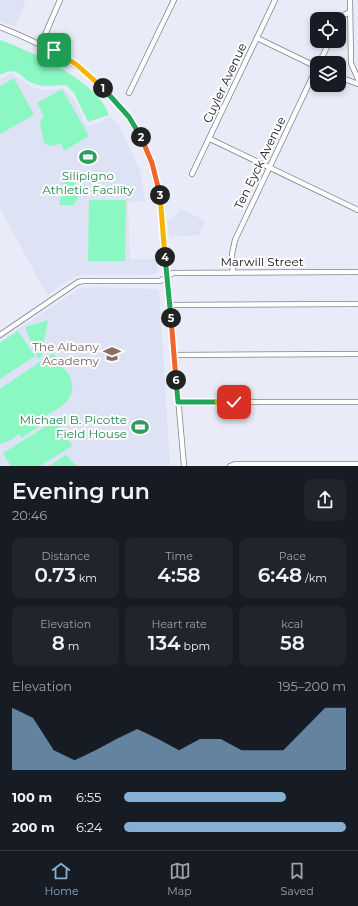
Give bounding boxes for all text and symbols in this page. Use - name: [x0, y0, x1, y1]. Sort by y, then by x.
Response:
- map controls: [310, 12, 346, 92]
- button: locate: [310, 12, 346, 48]
- pin: [37, 33, 71, 67]
- icon: arrive: [43, 39, 65, 61]
- street label: Cuyler Avenue: [199, 40, 250, 125]
- button: layers: [310, 56, 346, 92]
- pin: 1: [93, 78, 113, 98]
- text: 1: [101, 81, 105, 95]
- street label: Ten Eyck Avenue: [231, 114, 289, 212]
- pin: 2: [131, 127, 151, 147]
- text: 2: [138, 130, 144, 144]
- sports icon: Silipigno Athletic Facility: [78, 147, 98, 167]
- place label: Silipigno Athletic Facility: [42, 168, 134, 197]
- pin: 3: [150, 185, 170, 205]
- text: 3: [157, 188, 163, 202]
- pin: 4: [155, 247, 175, 267]
- text: 4: [161, 250, 169, 264]
- street label: Marwill Street: [220, 254, 304, 269]
- pin: 5: [161, 308, 181, 328]
- text: 5: [168, 311, 174, 325]
- place label: The Albany Academy: [32, 339, 99, 368]
- school or university icon: The Albany Academy: [102, 344, 122, 364]
- pin: 6: [166, 370, 186, 390]
- text: 6: [172, 373, 180, 387]
- pin: [217, 385, 251, 419]
- icon: check: [223, 391, 245, 413]
- place label: Michael B. Picotte Field House: [19, 412, 127, 441]
- sports icon: Michael B. Picotte Field House: [130, 417, 150, 437]
- text: Evening run: [12, 478, 150, 505]
- button: share: [304, 479, 346, 521]
- text: 20:46: [12, 507, 47, 523]
- text: Distance: [42, 549, 90, 563]
- text: Time: [165, 549, 193, 563]
- text: Pace: [279, 549, 306, 563]
- text: 0.73: [34, 563, 76, 587]
- text: 4:58: [157, 563, 201, 587]
- text: 6:48: [258, 563, 302, 587]
- text: km: [76, 571, 97, 585]
- text: /km: [302, 571, 327, 585]
- text: Elevation: [40, 617, 91, 631]
- text: Heart rate: [151, 617, 207, 631]
- text: kcal: [281, 617, 303, 631]
- text: 8: [52, 631, 65, 655]
- text: 134: [148, 631, 181, 655]
- text: 58: [280, 631, 305, 655]
- text: m: [65, 639, 79, 653]
- text: bpm: [181, 639, 210, 653]
- text: Elevation: [12, 678, 72, 694]
- text: 195–200 m: [278, 678, 346, 694]
- text: 100 m: [12, 789, 52, 805]
- text: 6:55: [76, 789, 101, 805]
- text: 200 m: [12, 819, 55, 835]
- text: 6:24: [76, 819, 102, 835]
- tab: Home: [44, 860, 79, 898]
- tab: Map: [167, 860, 192, 898]
- tab: Saved: [281, 860, 314, 898]

